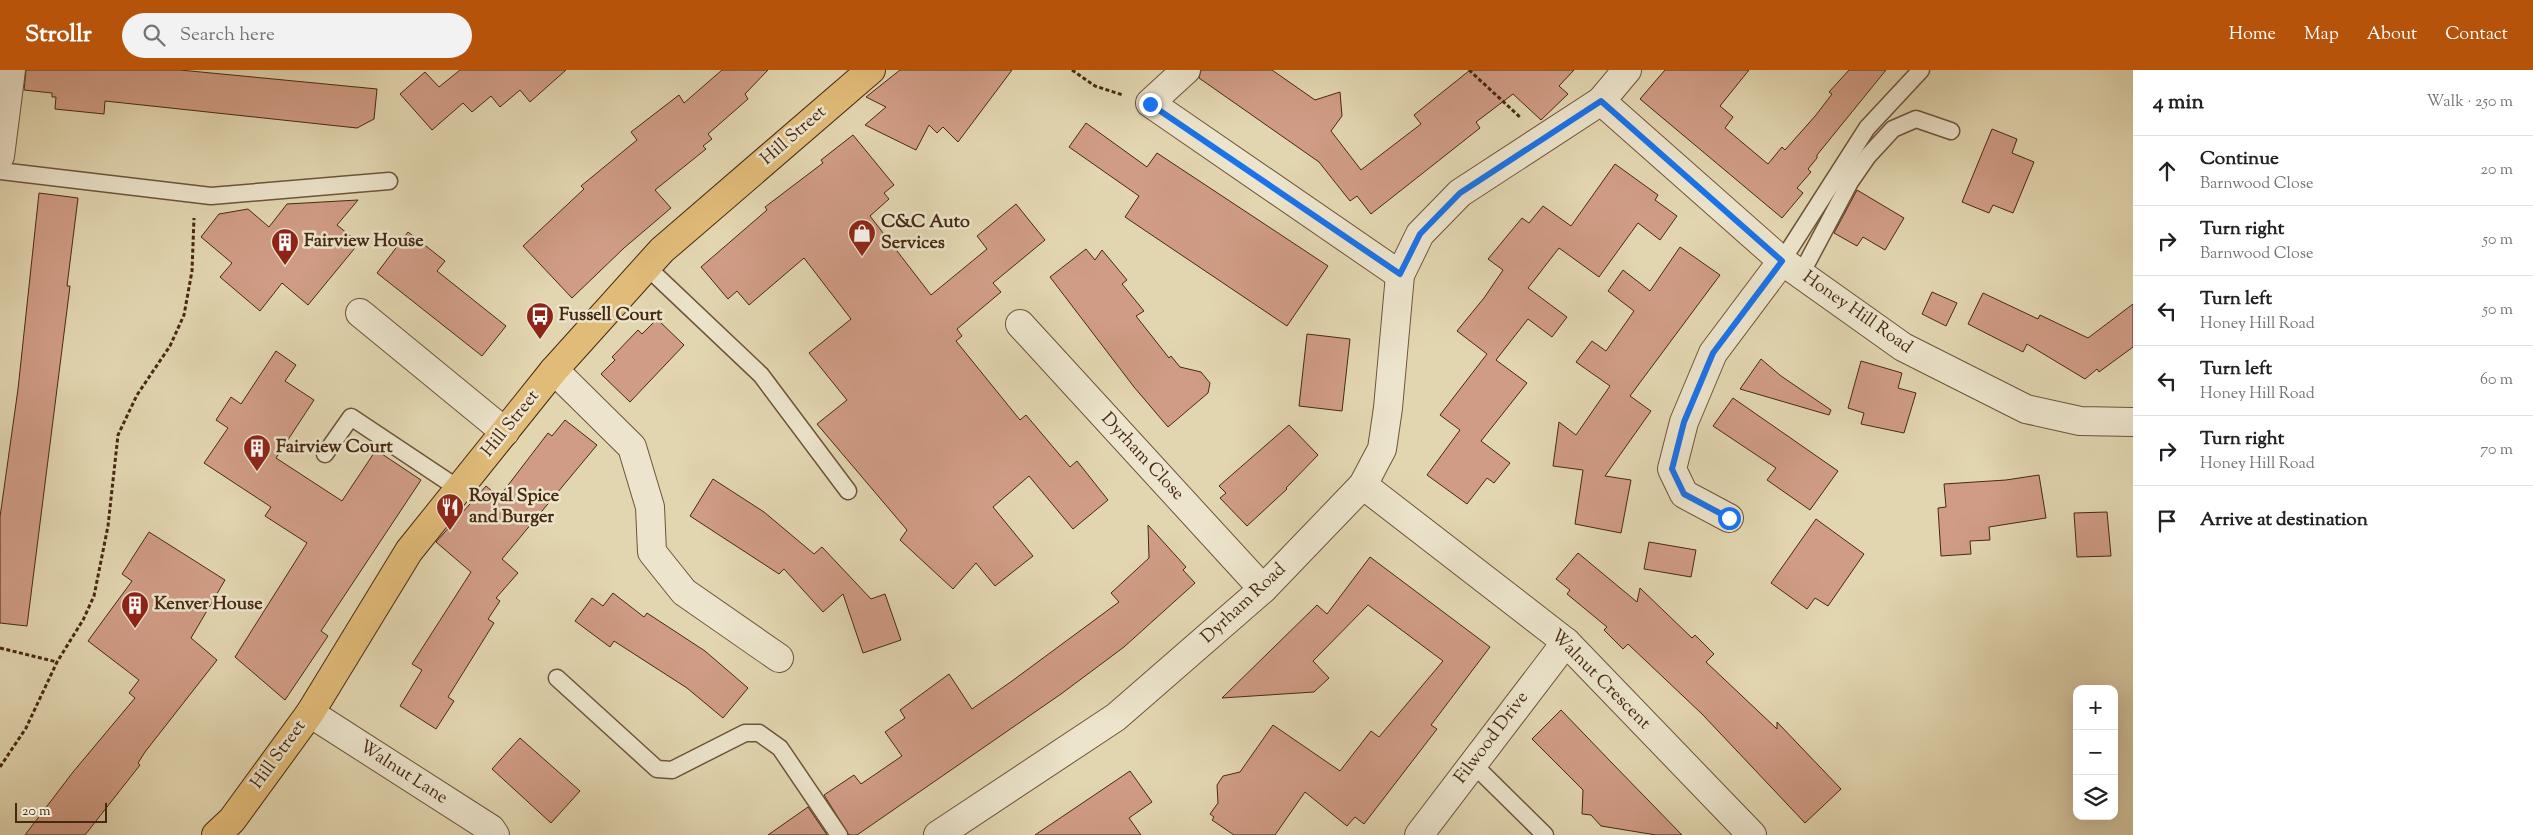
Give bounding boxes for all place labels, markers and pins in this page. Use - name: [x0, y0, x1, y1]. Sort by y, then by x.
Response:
- place label: C&C Auto Services: [881, 210, 970, 257]
- shop icon: C&C Auto Services: [847, 218, 877, 257]
- building icon: Fairview House: [270, 227, 300, 266]
- place label: Fairview House: [304, 229, 424, 255]
- bus stop icon: Fussell Court: [525, 301, 555, 340]
- place label: Fussell Court: [559, 303, 663, 329]
- building icon: Fairview Court: [242, 433, 272, 472]
- place label: Fairview Court: [276, 435, 394, 461]
- place label: Royal Spice and Burger: [469, 484, 560, 531]
- restaurant icon: Royal Spice and Burger: [435, 492, 465, 531]
- building icon: Kenver House: [120, 590, 150, 629]
- place label: Kenver House: [154, 592, 263, 618]

